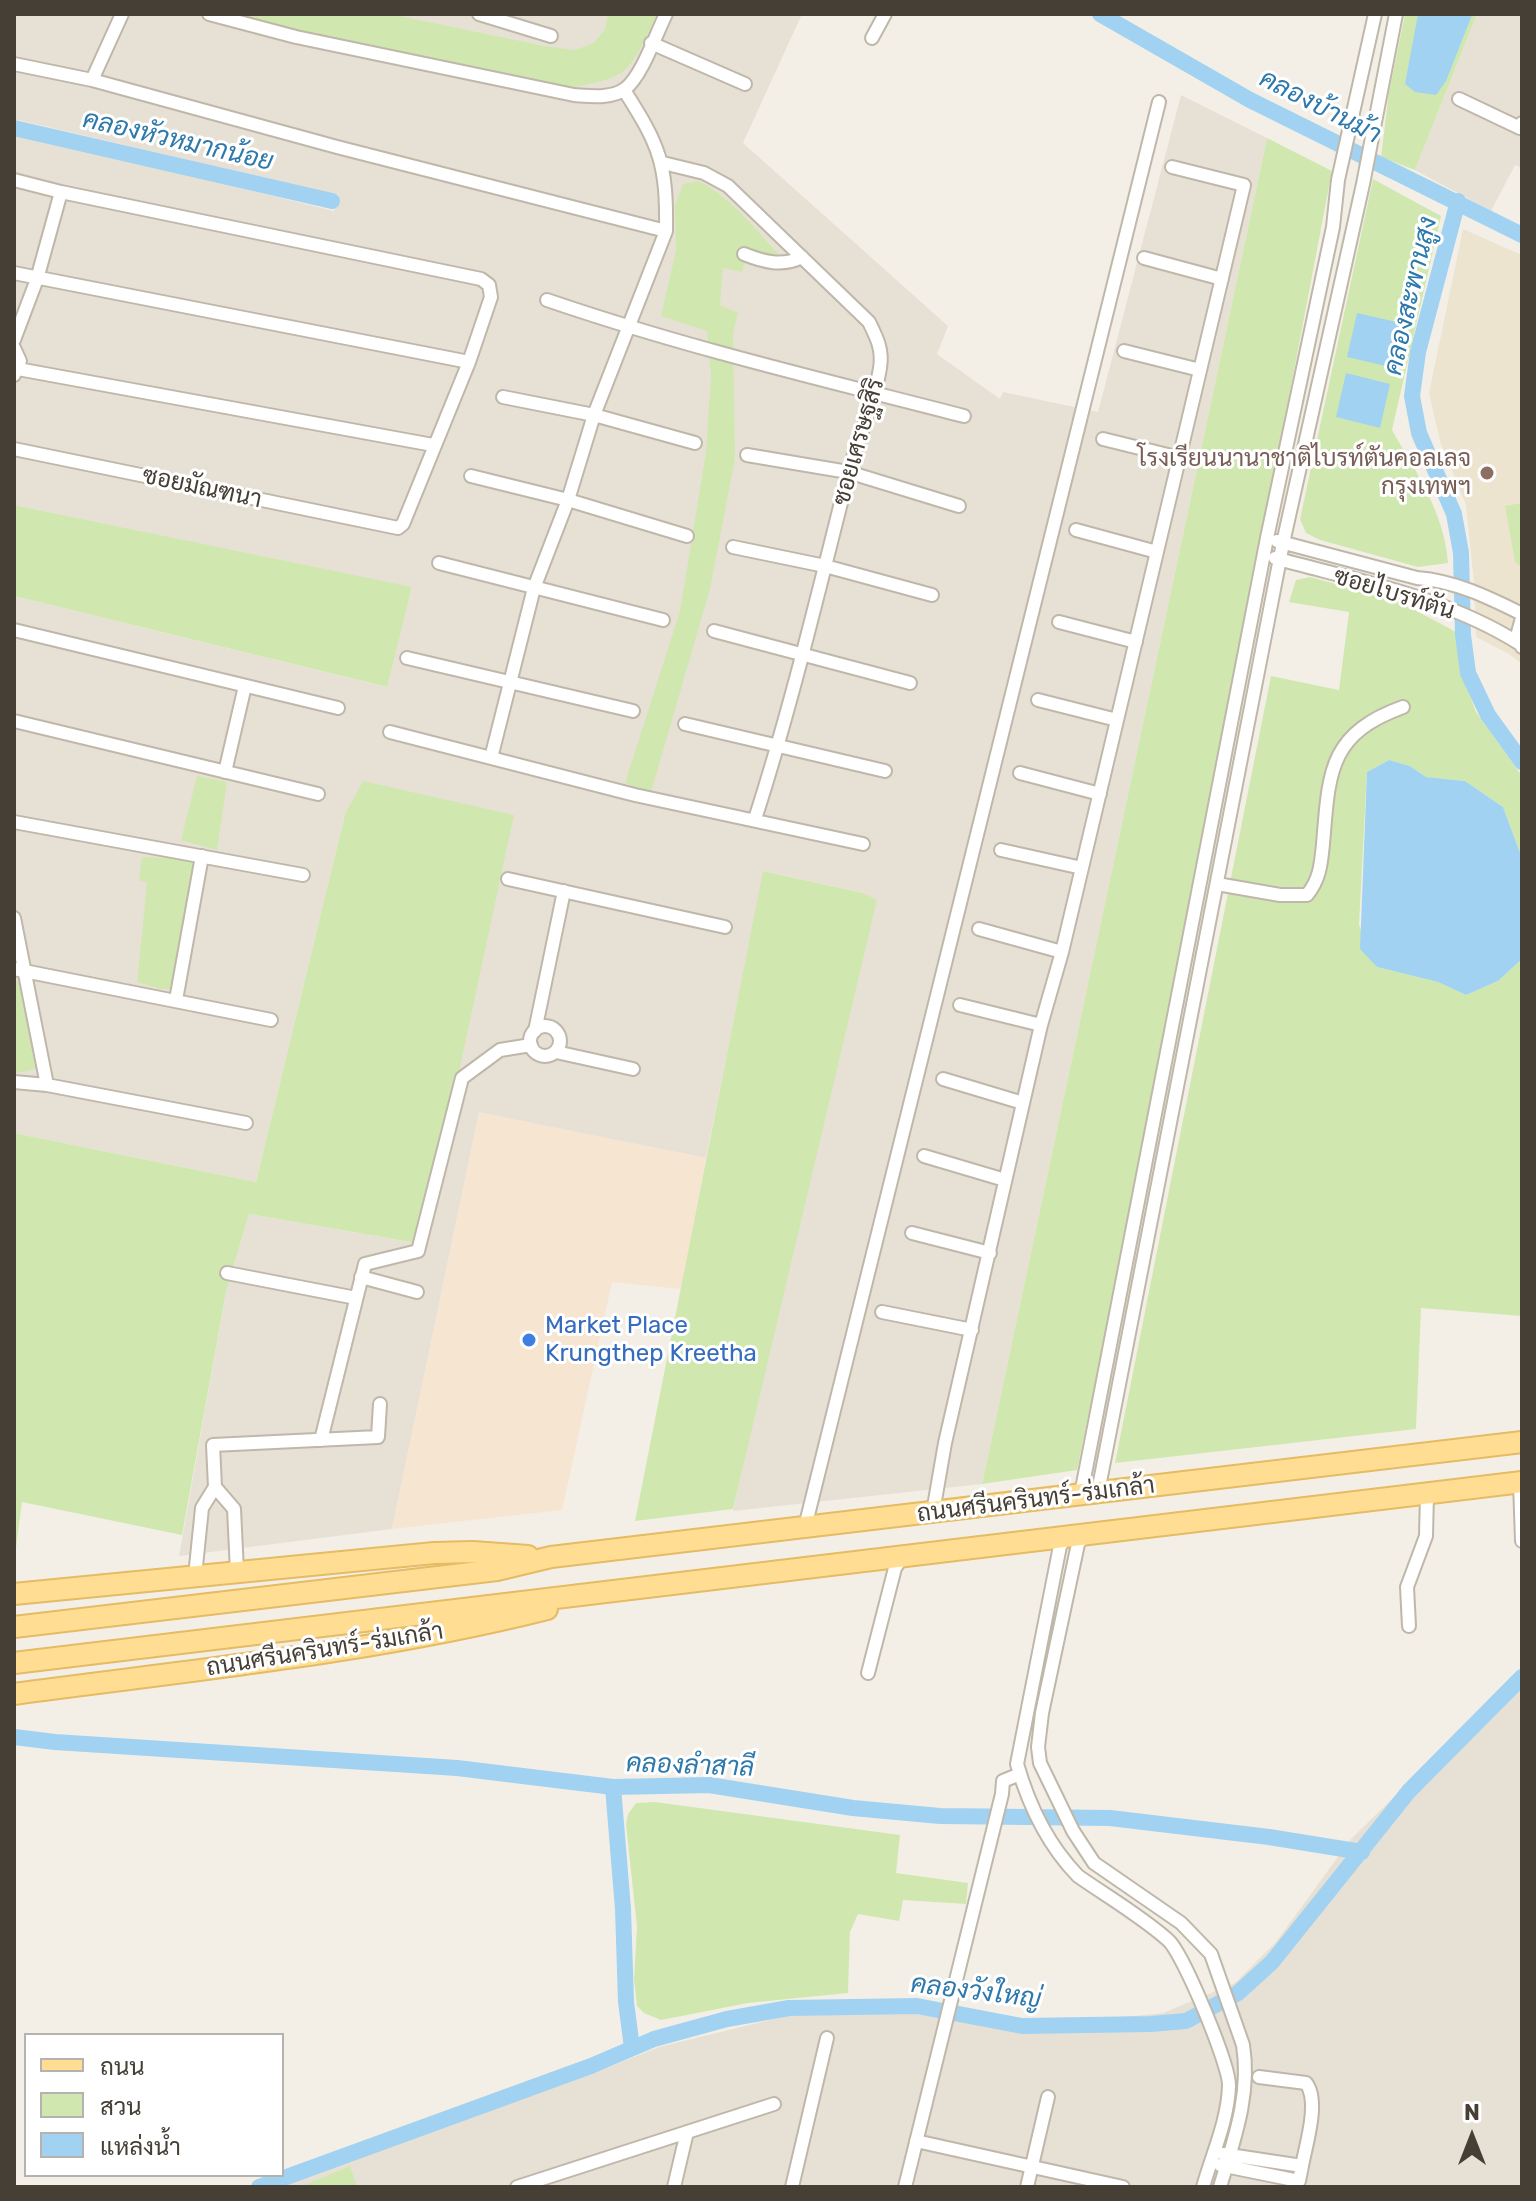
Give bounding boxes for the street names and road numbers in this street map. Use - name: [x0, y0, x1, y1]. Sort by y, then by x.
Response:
- street label: ซอยเศรษฐสิริ: [827, 375, 891, 509]
- street label: ซอยมัณฑนา: [140, 461, 264, 515]
- street label: ซอยไบรท์ตัน: [1330, 562, 1458, 626]
- street label: ถนนศรีนครินทร์-ร่มเกล้า: [915, 1471, 1157, 1529]
- street label: ถนนศรีนครินทร์-ร่มเกล้า: [205, 1617, 445, 1683]

